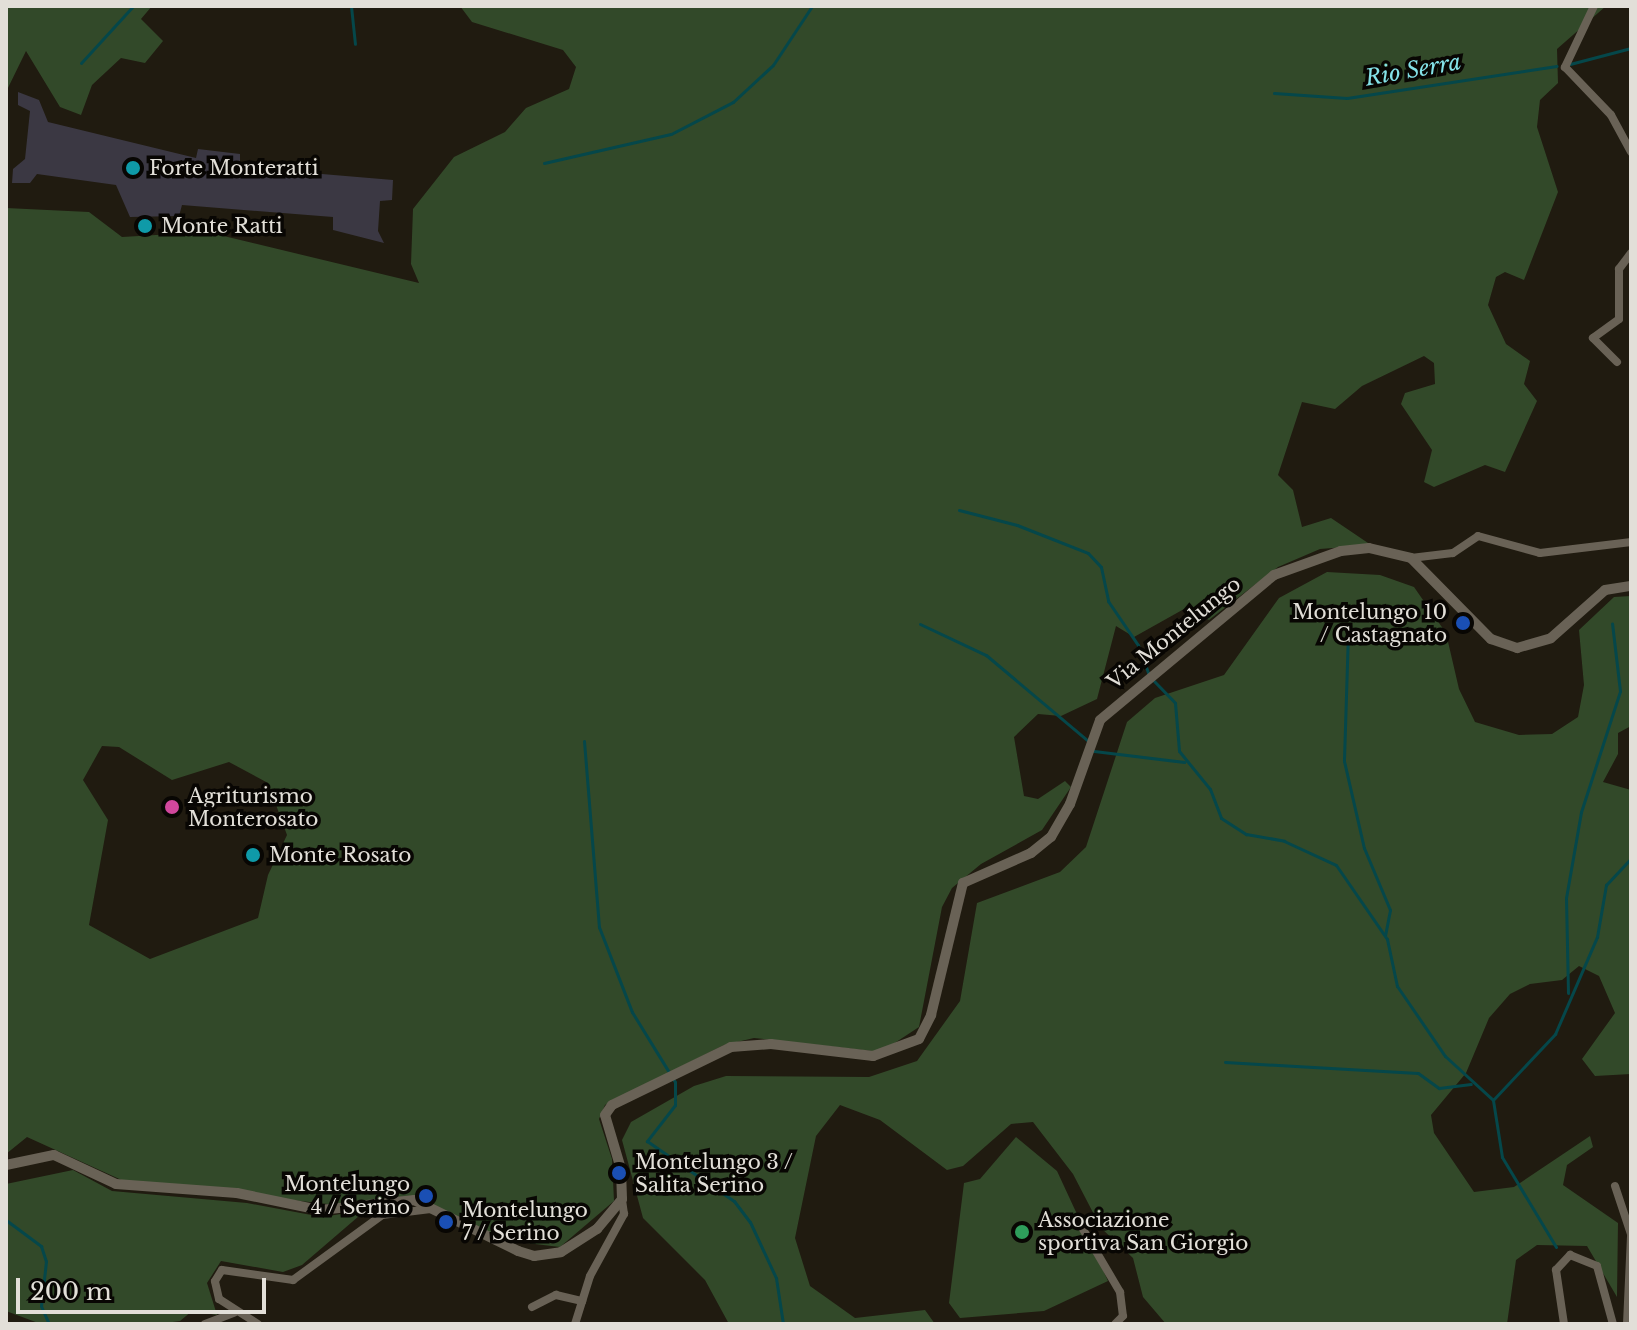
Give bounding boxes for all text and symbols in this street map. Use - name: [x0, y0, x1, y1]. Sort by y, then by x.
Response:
- water label: Rio Serra: [1363, 49, 1463, 91]
- place label: Forte Monteratti: [149, 156, 319, 180]
- marker: Forte Monteratti: [124, 159, 142, 177]
- place label: Monte Ratti: [161, 214, 283, 238]
- marker: Monte Ratti: [136, 217, 154, 235]
- street label: Via Montelungo: [1102, 572, 1246, 694]
- place label: Montelungo 10 / Castagnato: [1292, 600, 1447, 647]
- marker: Montelungo 10 / Castagnato: [1454, 614, 1472, 632]
- place label: Agriturismo Monterosato: [188, 784, 318, 831]
- marker: Agriturismo Monterosato: [163, 798, 181, 816]
- place label: Monte Rosato: [269, 843, 411, 867]
- marker: Monte Rosato: [244, 846, 262, 864]
- place label: Montelungo 3 / Salita Serino: [635, 1150, 794, 1197]
- marker: Montelungo 3 / Salita Serino: [610, 1164, 628, 1182]
- place label: Montelungo 4 / Serino: [284, 1172, 410, 1219]
- marker: Montelungo 4 / Serino: [417, 1187, 435, 1205]
- place label: Montelungo 7 / Serino: [462, 1198, 588, 1245]
- place label: Associazione sportiva San Giorgio: [1038, 1208, 1249, 1255]
- marker: Montelungo 7 / Serino: [437, 1213, 455, 1231]
- marker: Associazione sportiva San Giorgio: [1013, 1223, 1031, 1241]
- scale bar: [20, 1262, 270, 1312]
- text: 200 m: [30, 1277, 112, 1306]

